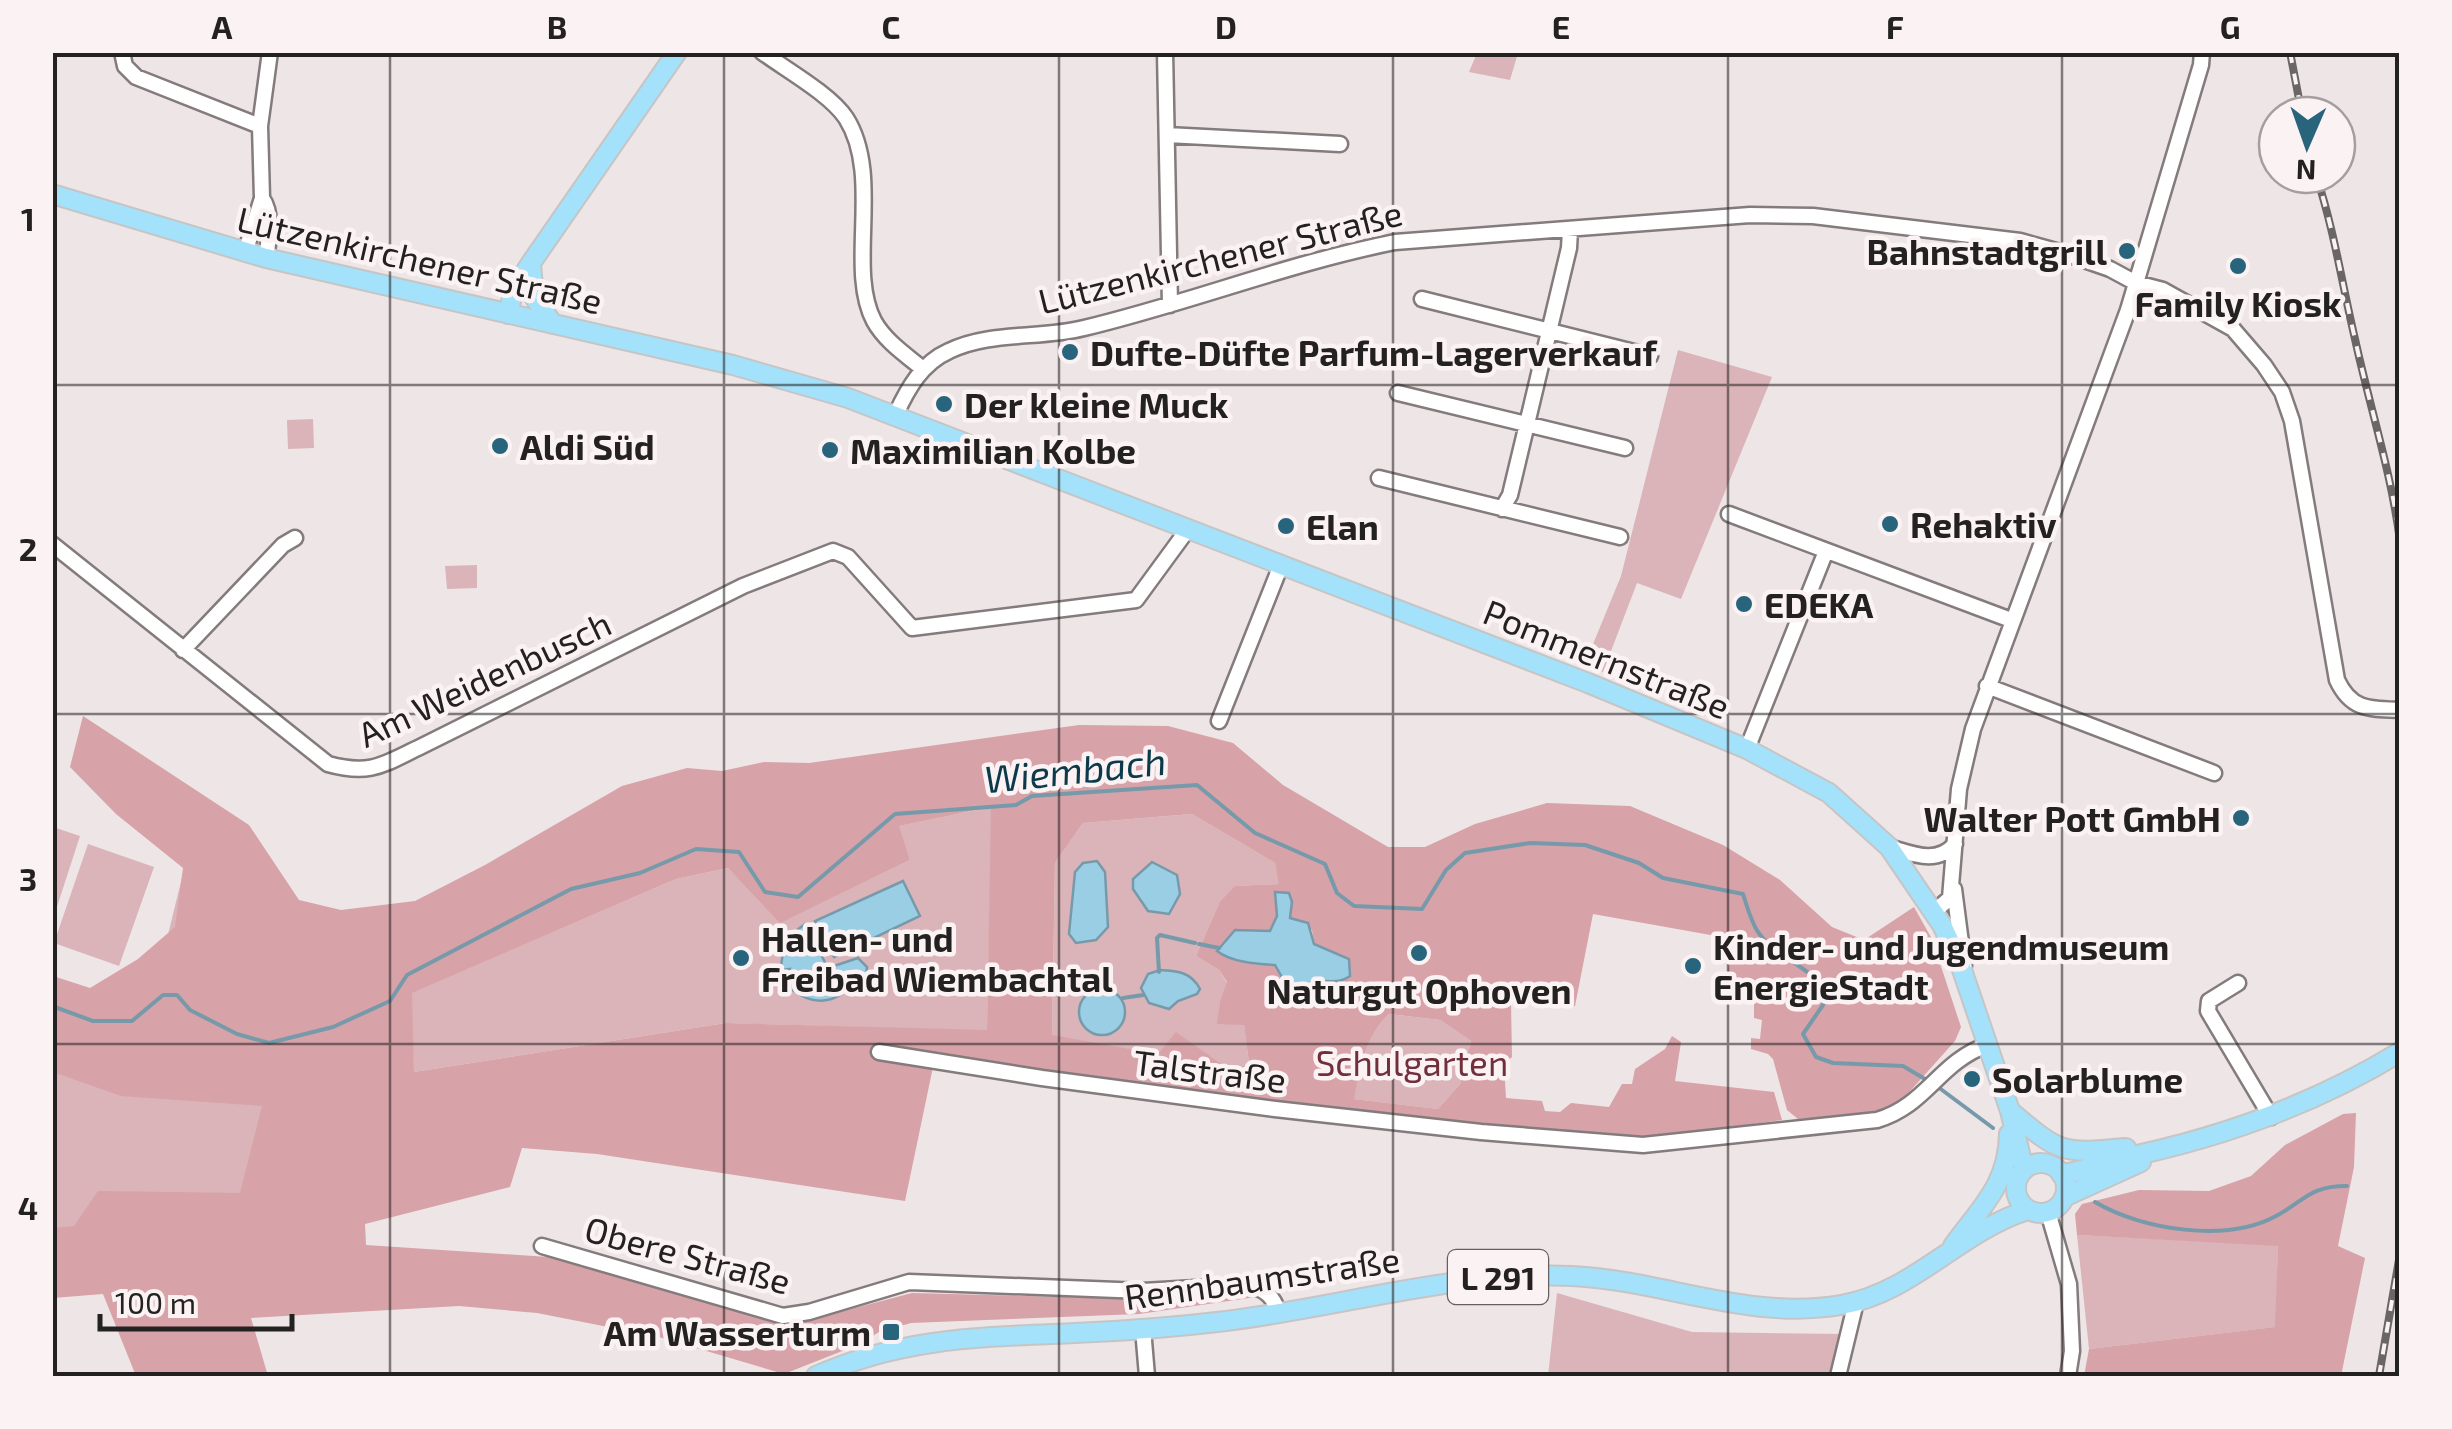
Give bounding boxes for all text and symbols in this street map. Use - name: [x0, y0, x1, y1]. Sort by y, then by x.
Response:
- text: A: [212, 7, 233, 45]
- text: B: [547, 7, 567, 45]
- text: C: [882, 7, 900, 45]
- text: D: [1215, 7, 1237, 45]
- text: E: [1552, 7, 1570, 45]
- text: F: [1886, 7, 1904, 45]
- text: G: [2220, 7, 2240, 45]
- north arrow: [2257, 95, 2357, 195]
- text: N: [2295, 154, 2317, 188]
- street label: Lützenkirchener Straße: [1034, 190, 1406, 322]
- street label: Lützenkirchener Straße: [233, 197, 607, 321]
- text: 1: [21, 199, 35, 237]
- place label: Bahnstadtgrill: [1867, 230, 2108, 272]
- marker: Bahnstadtgrill: [2116, 240, 2138, 262]
- marker: Family Kiosk: [2227, 255, 2249, 277]
- place label: Family Kiosk: [2134, 282, 2342, 325]
- place label: Dufte-Düfte Parfum-Lagerverkauf: [1090, 331, 1657, 373]
- marker: Dufte-Düfte Parfum-Lagerverkauf: [1059, 341, 1081, 363]
- place label: Der kleine Muck: [964, 383, 1229, 425]
- marker: Der kleine Muck: [933, 393, 955, 415]
- place label: Aldi Süd: [520, 425, 655, 467]
- place label: Maximilian Kolbe: [850, 429, 1136, 471]
- marker: Aldi Süd: [489, 435, 511, 457]
- marker: Maximilian Kolbe: [819, 439, 841, 461]
- place label: Rehaktiv: [1910, 503, 2057, 545]
- place label: Elan: [1306, 505, 1379, 547]
- marker: Rehaktiv: [1879, 513, 1901, 535]
- marker: Elan: [1275, 515, 1297, 537]
- text: 2: [19, 529, 37, 567]
- place label: EDEKA: [1764, 583, 1874, 625]
- street label: Pommernstraße: [1478, 590, 1736, 726]
- marker: EDEKA: [1733, 593, 1755, 615]
- street label: Am Weidenbusch: [351, 601, 617, 755]
- water label: Wiembach: [982, 737, 1168, 801]
- place label: Walter Pott GmbH: [1924, 797, 2221, 839]
- marker: Walter Pott GmbH: [2230, 807, 2252, 829]
- text: 3: [19, 859, 37, 897]
- place label: Hallen- und Freibad Wiembachtal: [761, 917, 1113, 999]
- place label: Kinder- und Jugendmuseum EnergieStadt: [1713, 925, 2169, 1007]
- marker: Naturgut Ophoven: [1408, 942, 1430, 964]
- marker: Hallen- und Freibad Wiembachtal: [730, 947, 752, 969]
- marker: Kinder- und Jugendmuseum EnergieStadt: [1682, 955, 1704, 977]
- place label: Naturgut Ophoven: [1267, 969, 1571, 1011]
- street label: Talstraße: [1131, 1040, 1289, 1100]
- park label: Schulgarten: [1316, 1041, 1508, 1083]
- place label: Solarblume: [1992, 1058, 2183, 1100]
- marker: Solarblume: [1961, 1068, 1983, 1090]
- text: 4: [18, 1188, 38, 1226]
- street label: Obere Straße: [581, 1206, 795, 1302]
- street label: Rennbaumstraße: [1122, 1237, 1402, 1317]
- road number: L 291: [1448, 1250, 1548, 1304]
- scale bar: [100, 1269, 292, 1331]
- text: 100 m: [115, 1284, 196, 1320]
- place label: Am Wasserturm: [604, 1311, 871, 1353]
- marker: Am Wasserturm: [880, 1321, 902, 1343]

